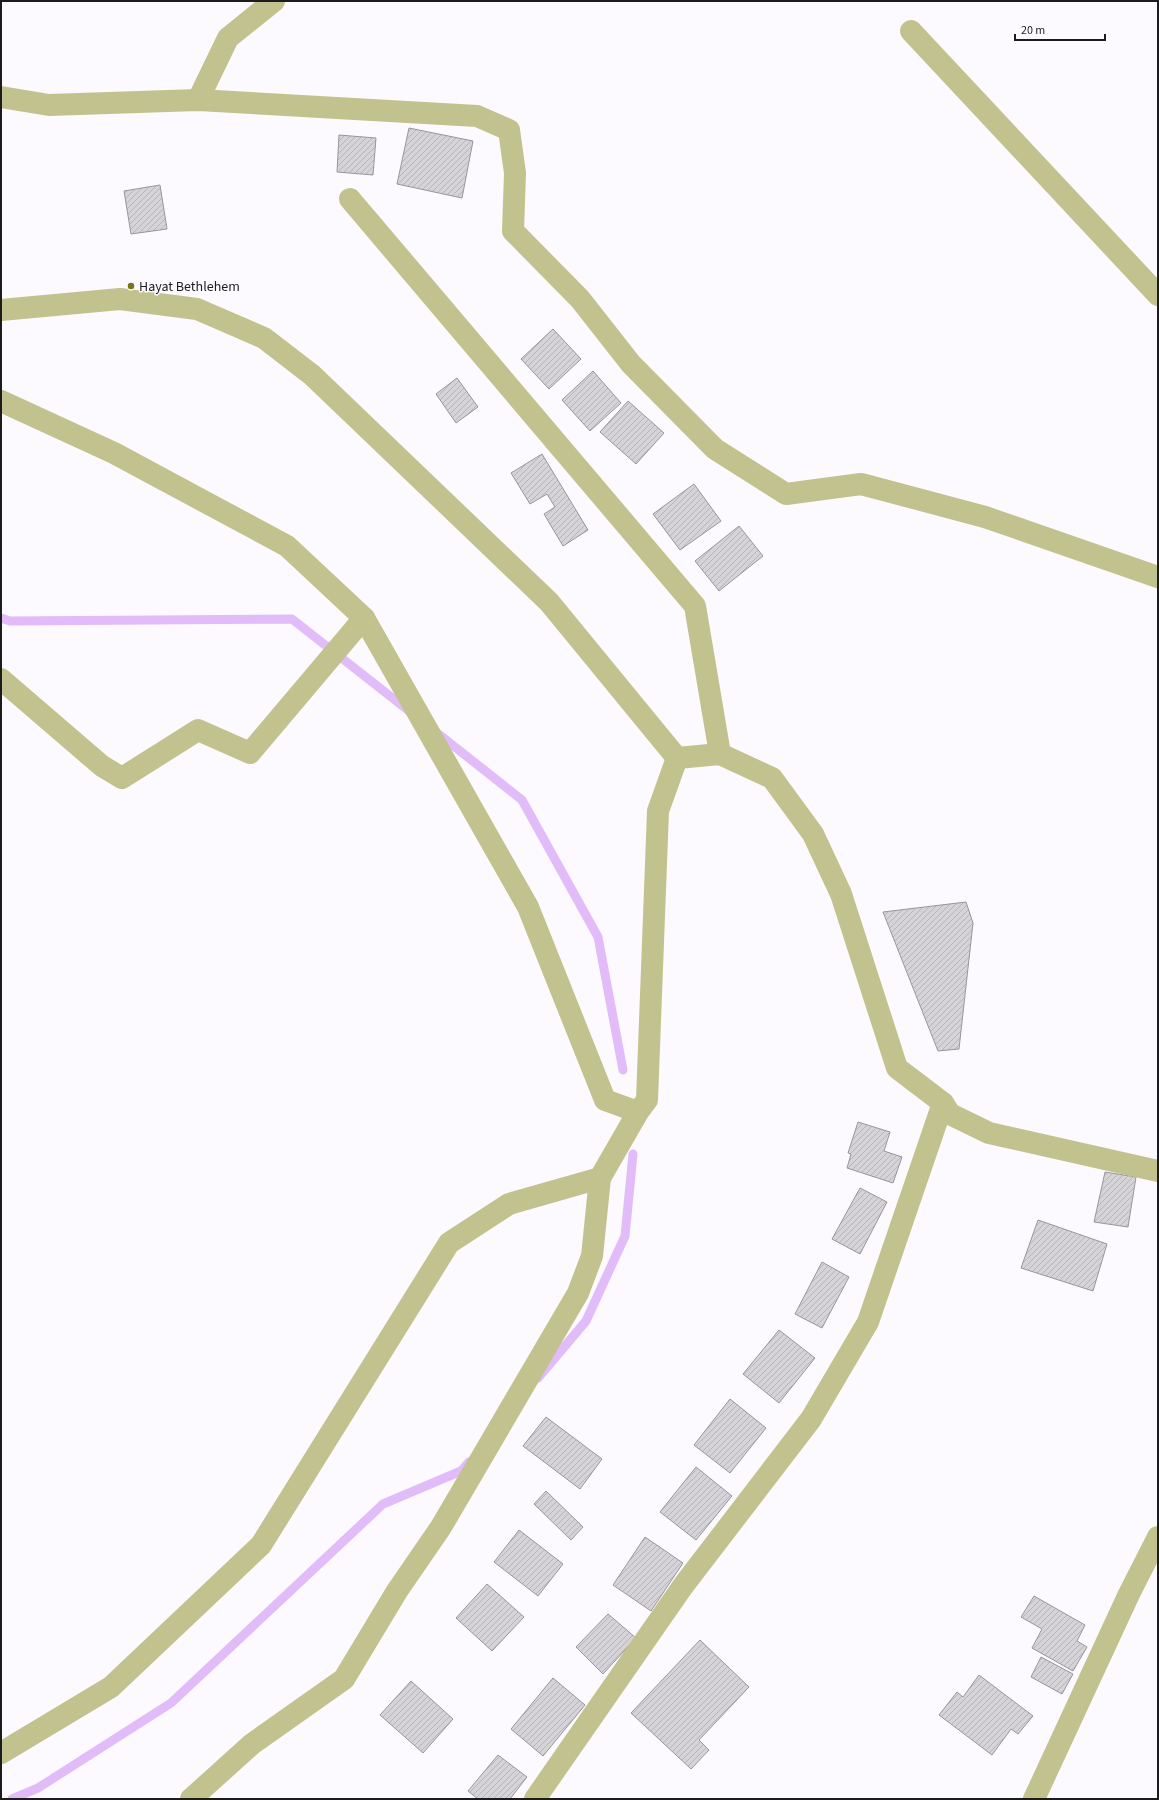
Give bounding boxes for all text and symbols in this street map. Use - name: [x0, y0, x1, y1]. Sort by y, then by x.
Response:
- scale bar: [1015, 16, 1105, 42]
- text: 20 m: [1021, 22, 1045, 39]
- place label: Hayat Bethlehem: [139, 277, 240, 297]
- marker: Hayat Bethlehem: [126, 281, 136, 291]

